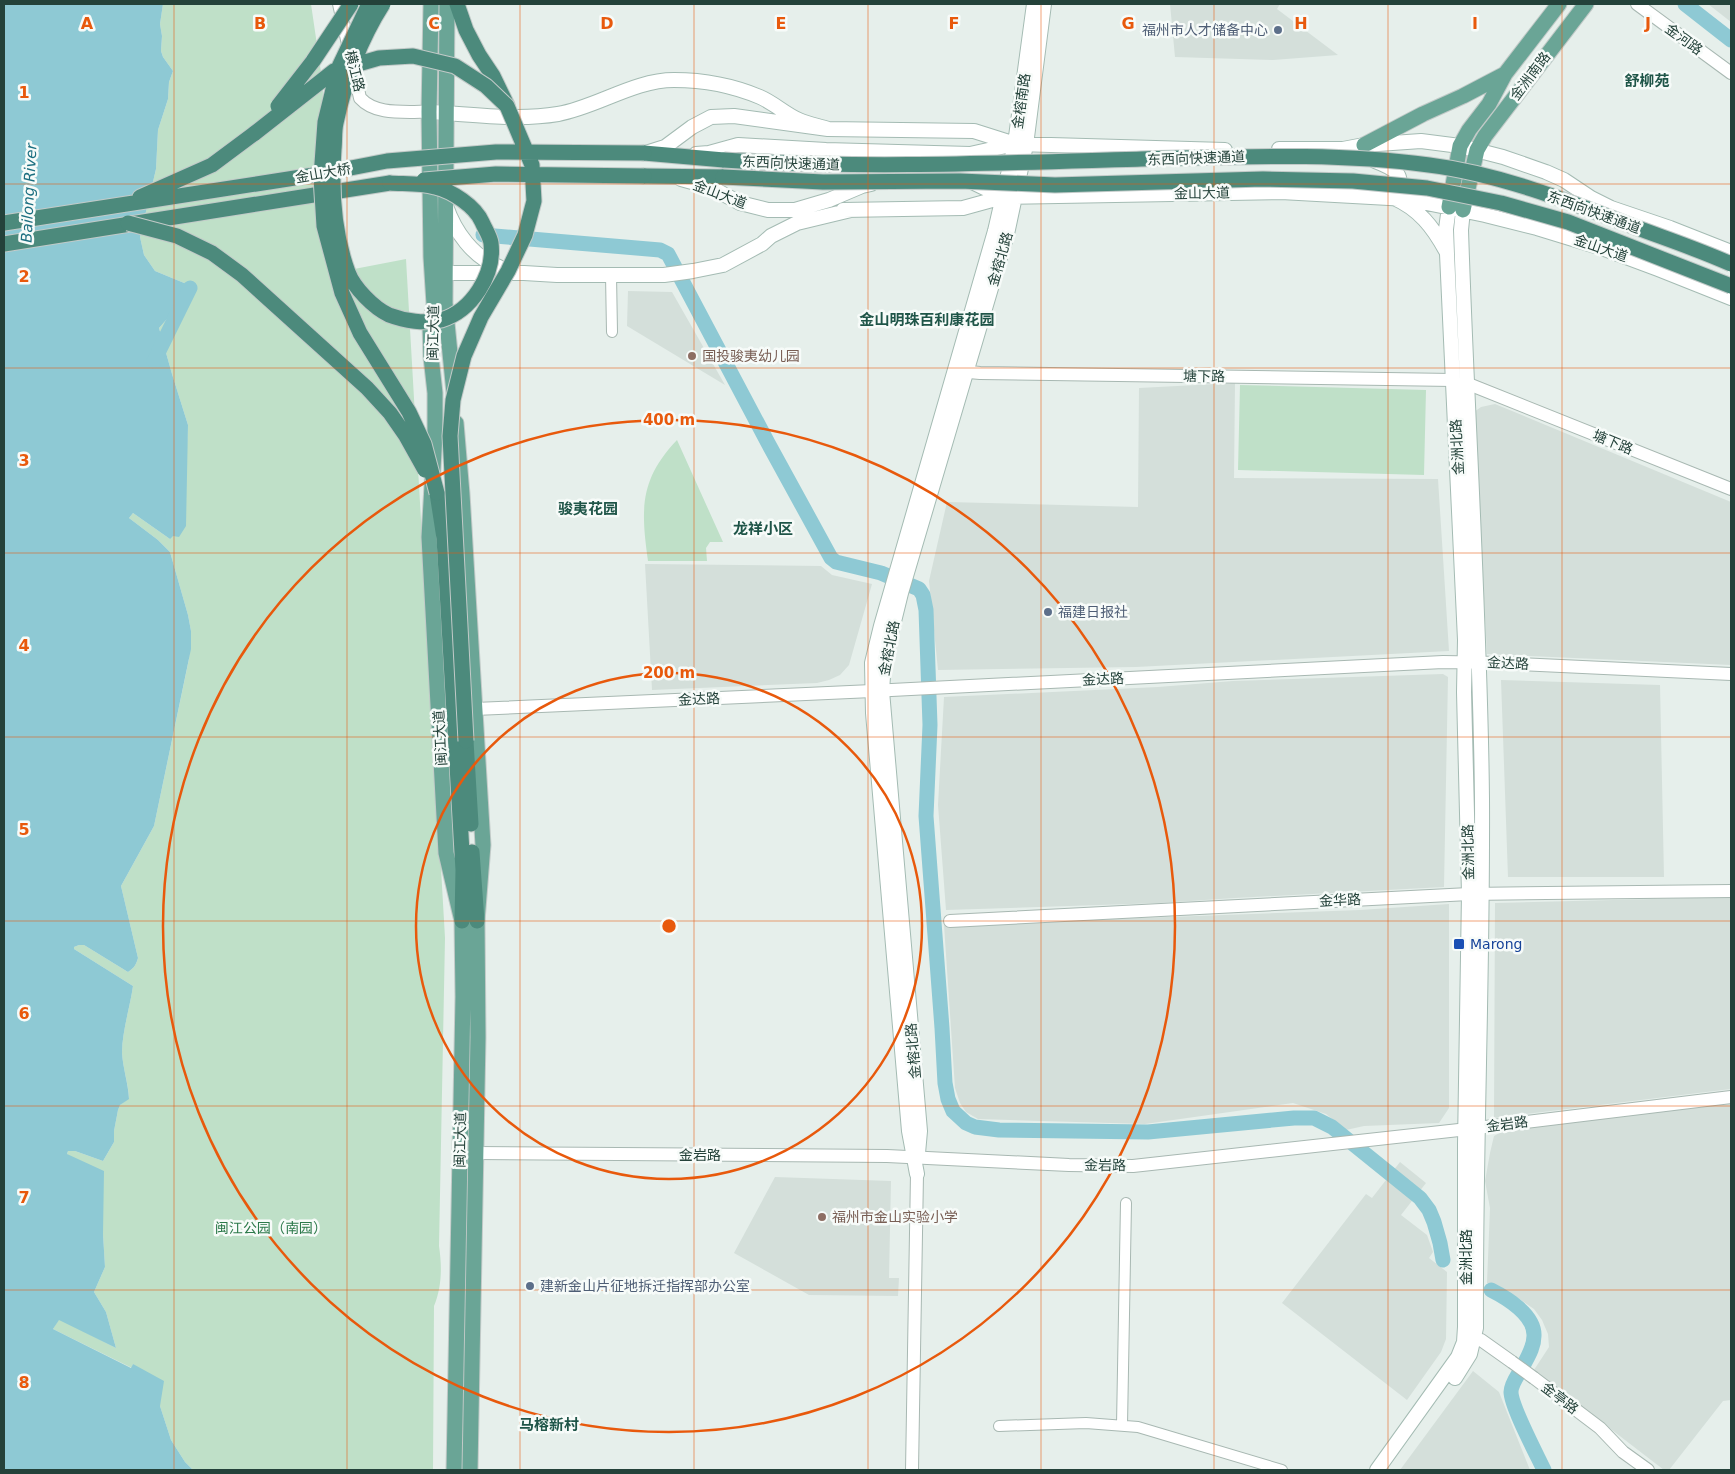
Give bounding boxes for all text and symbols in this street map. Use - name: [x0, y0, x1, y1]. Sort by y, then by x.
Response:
- text: A: [81, 14, 94, 33]
- text: B: [254, 14, 266, 33]
- text: C: [428, 14, 440, 33]
- text: D: [600, 14, 614, 33]
- text: E: [776, 14, 786, 33]
- text: F: [949, 14, 959, 33]
- text: G: [1121, 14, 1135, 33]
- text: H: [1294, 14, 1308, 33]
- text: I: [1472, 14, 1478, 33]
- text: J: [1644, 14, 1651, 33]
- street label: 金河路: [1662, 20, 1706, 58]
- place label: 福州市人才储备中心: [1142, 22, 1268, 38]
- marker: 福州市人才储备中心: [1272, 24, 1284, 36]
- street label: 横江路: [342, 49, 368, 93]
- street label: 金洲南路: [1507, 49, 1553, 103]
- street label: 金榕南路: [1009, 72, 1033, 130]
- district label: 舒柳苑: [1624, 72, 1670, 90]
- text: 1: [18, 83, 30, 102]
- water label: Bailong River: [17, 142, 41, 243]
- street label: 东西向快速通道: [1147, 148, 1245, 168]
- street label: 东西向快速通道: [742, 153, 840, 173]
- street label: 金山大桥: [294, 160, 352, 186]
- street label: 金山大道: [691, 176, 749, 212]
- street label: 金山大道: [1174, 185, 1230, 201]
- street label: 东西向快速通道: [1545, 188, 1643, 236]
- street label: 金榕北路: [985, 230, 1015, 288]
- street label: 金山大道: [1572, 231, 1630, 265]
- text: 2: [18, 267, 30, 286]
- street label: 闽江大道: [425, 305, 441, 361]
- district label: 金山明珠百利康花园: [859, 311, 995, 329]
- place label: 国投骏夷幼儿园: [702, 348, 800, 364]
- marker: 国投骏夷幼儿园: [686, 350, 698, 362]
- street label: 塘下路: [1183, 368, 1225, 384]
- text: 400 m: [643, 411, 695, 429]
- street label: 金洲北路: [1448, 419, 1466, 475]
- street label: 塘下路: [1591, 427, 1635, 457]
- text: 3: [18, 451, 30, 470]
- district label: 骏夷花园: [558, 500, 618, 518]
- district label: 龙祥小区: [733, 520, 793, 538]
- place label: 福建日报社: [1058, 604, 1128, 620]
- marker: 福建日报社: [1042, 606, 1054, 618]
- street label: 金榕北路: [876, 619, 902, 677]
- text: 4: [18, 636, 30, 655]
- street label: 金达路: [1487, 654, 1529, 672]
- text: 200 m: [643, 664, 695, 682]
- street label: 金达路: [1082, 670, 1124, 688]
- street label: 金达路: [678, 690, 720, 708]
- street label: 闽江大道: [431, 710, 449, 766]
- text: 5: [18, 820, 30, 839]
- street label: 金洲北路: [1460, 824, 1476, 880]
- street label: 金华路: [1319, 891, 1361, 909]
- centre of rings: [660, 917, 678, 935]
- place label: Marong: [1470, 936, 1522, 952]
- marker: Marong: [1452, 937, 1466, 951]
- text: 6: [18, 1004, 30, 1023]
- street label: 金榕北路: [903, 1022, 923, 1080]
- street label: 闽江大道: [452, 1112, 468, 1168]
- street label: 金岩路: [1485, 1113, 1529, 1135]
- street label: 金岩路: [679, 1147, 721, 1163]
- street label: 金岩路: [1084, 1157, 1126, 1173]
- text: 7: [18, 1188, 30, 1207]
- place label: 福州市金山实验小学: [832, 1209, 958, 1225]
- marker: 福州市金山实验小学: [816, 1211, 828, 1223]
- park label: 闽江公园（南园）: [215, 1220, 327, 1236]
- street label: 金洲北路: [1458, 1229, 1474, 1285]
- place label: 建新金山片征地拆迁指挥部办公室: [540, 1278, 750, 1294]
- marker: 建新金山片征地拆迁指挥部办公室: [524, 1280, 536, 1292]
- text: 8: [18, 1373, 30, 1392]
- street label: 金亭路: [1538, 1379, 1582, 1417]
- district label: 马榕新村: [519, 1416, 579, 1434]

